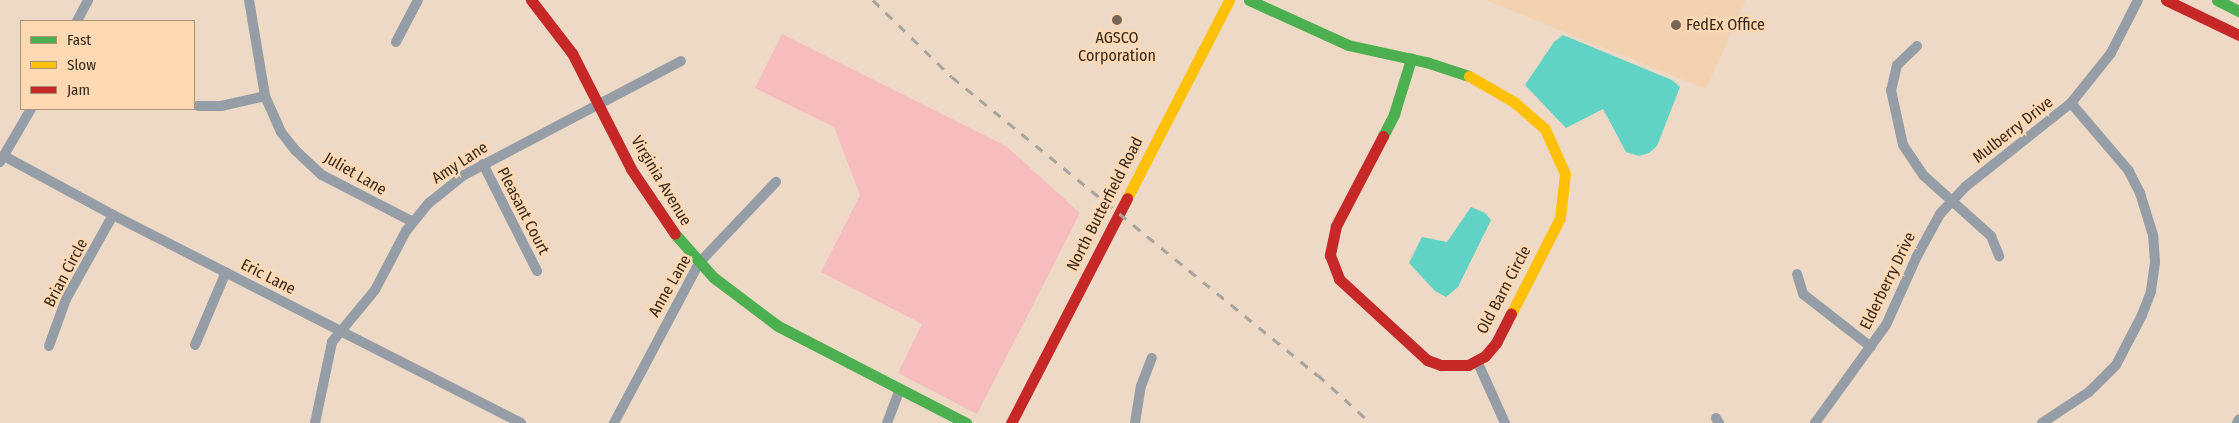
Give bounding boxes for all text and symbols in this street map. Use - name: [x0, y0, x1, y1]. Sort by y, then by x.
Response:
- marker: AGSCO Corporation: [1111, 14, 1123, 26]
- place label: FedEx Office: [1686, 15, 1765, 35]
- marker: FedEx Office: [1670, 19, 1682, 31]
- legend: [20, 20, 195, 110]
- place label: AGSCO Corporation: [1078, 28, 1156, 66]
- text: Fast: [67, 31, 91, 49]
- text: Slow: [67, 56, 96, 74]
- text: Jam: [67, 81, 90, 99]
- street label: Mulberry Drive: [1969, 93, 2057, 167]
- street label: Virginia Avenue: [627, 133, 695, 229]
- street label: North Butterfield Road: [1063, 134, 1147, 274]
- street label: Amy Lane: [428, 138, 492, 188]
- street label: Juliet Lane: [320, 148, 390, 200]
- street label: Pleasant Court: [493, 164, 553, 258]
- street label: Elderberry Drive: [1856, 229, 1920, 333]
- street label: Brian Circle: [40, 236, 92, 310]
- street label: Old Barn Circle: [1473, 243, 1535, 337]
- street label: Anne Lane: [645, 252, 695, 320]
- street label: Eric Lane: [237, 255, 299, 299]

